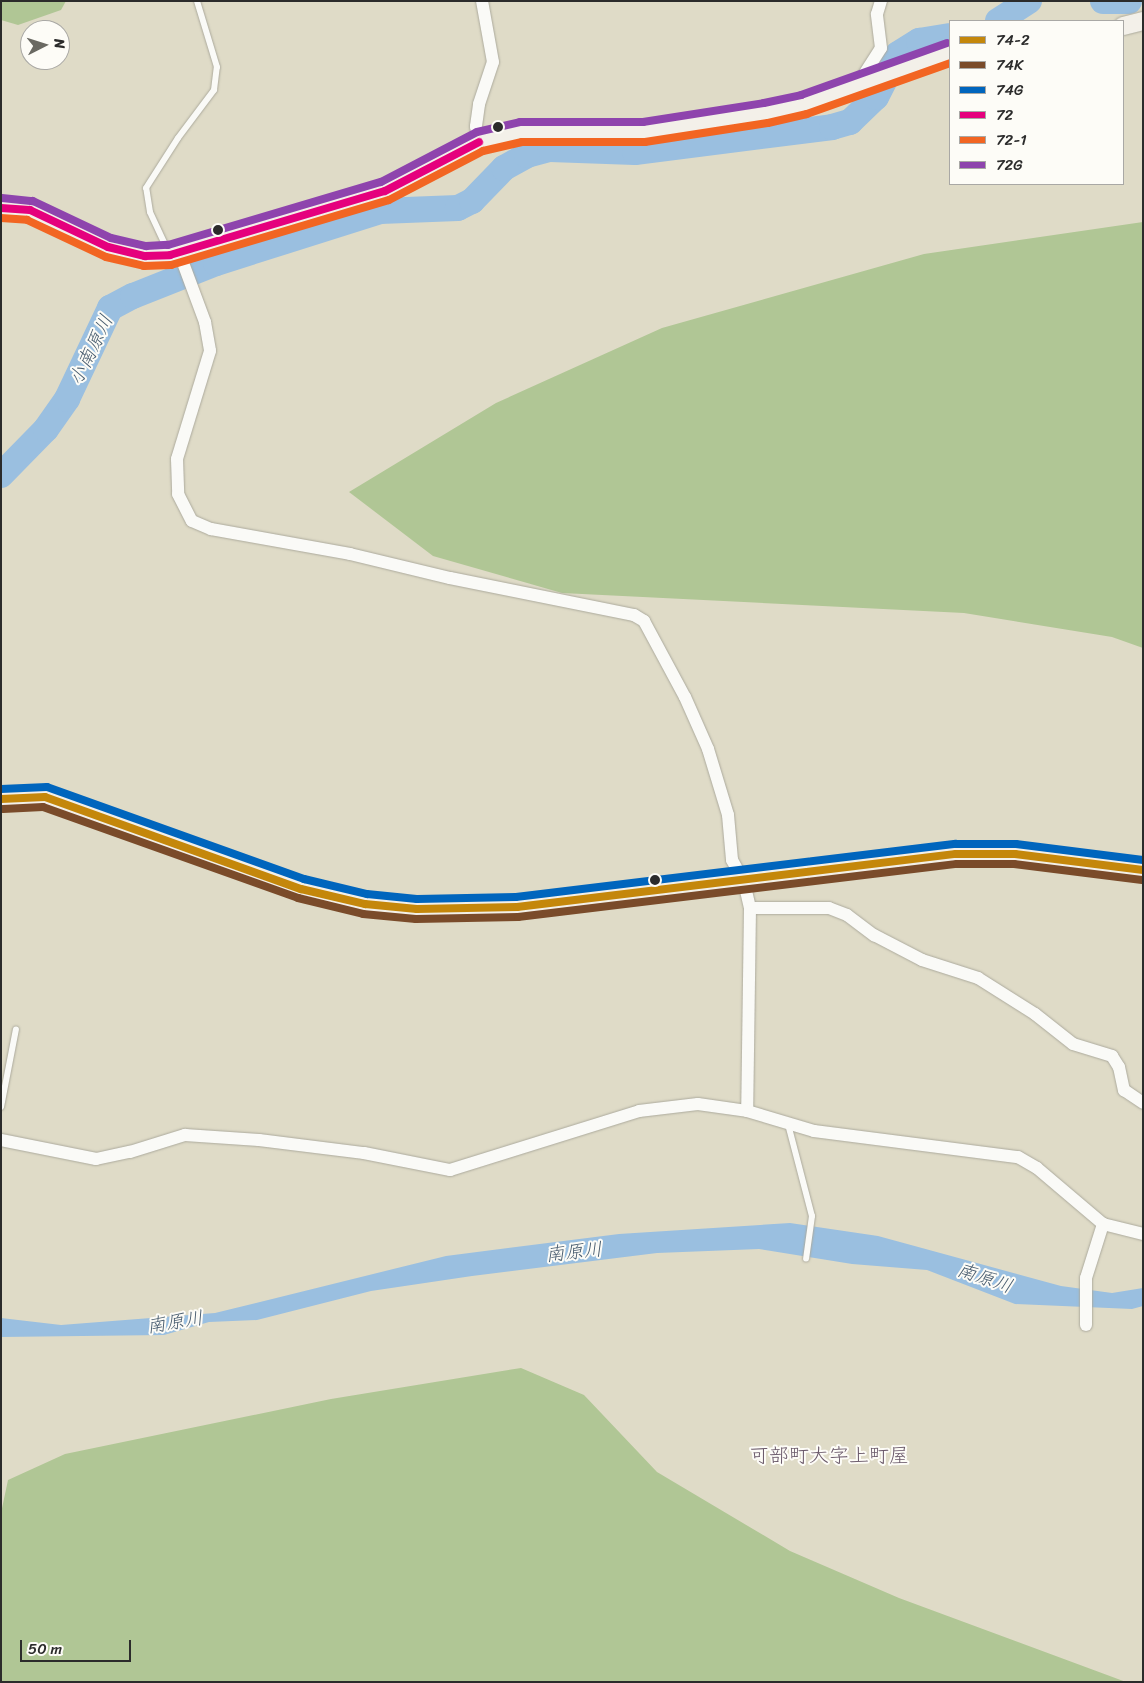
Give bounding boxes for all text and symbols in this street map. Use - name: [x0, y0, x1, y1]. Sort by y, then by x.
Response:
- north arrow: [20, 20, 70, 70]
- legend: [949, 20, 1124, 185]
- text: 74-2: [996, 27, 1030, 53]
- text: N: [47, 38, 72, 50]
- text: 74K: [996, 52, 1023, 78]
- text: 74G: [996, 77, 1023, 103]
- text: 72: [996, 102, 1013, 128]
- unlabelled marker: [493, 122, 503, 132]
- text: 72-1: [996, 127, 1027, 153]
- text: 72G: [996, 152, 1023, 178]
- unlabelled marker: [213, 225, 223, 235]
- water label: 小南原川: [64, 311, 118, 389]
- unlabelled marker: [650, 875, 660, 885]
- water label: 南原川: [544, 1238, 604, 1266]
- water label: 南原川: [954, 1258, 1016, 1298]
- water label: 南原川: [145, 1306, 205, 1338]
- district label: 可部町大字上町屋: [749, 1443, 909, 1467]
- scale bar: [22, 1630, 134, 1662]
- text: 50 m: [28, 1636, 62, 1662]

